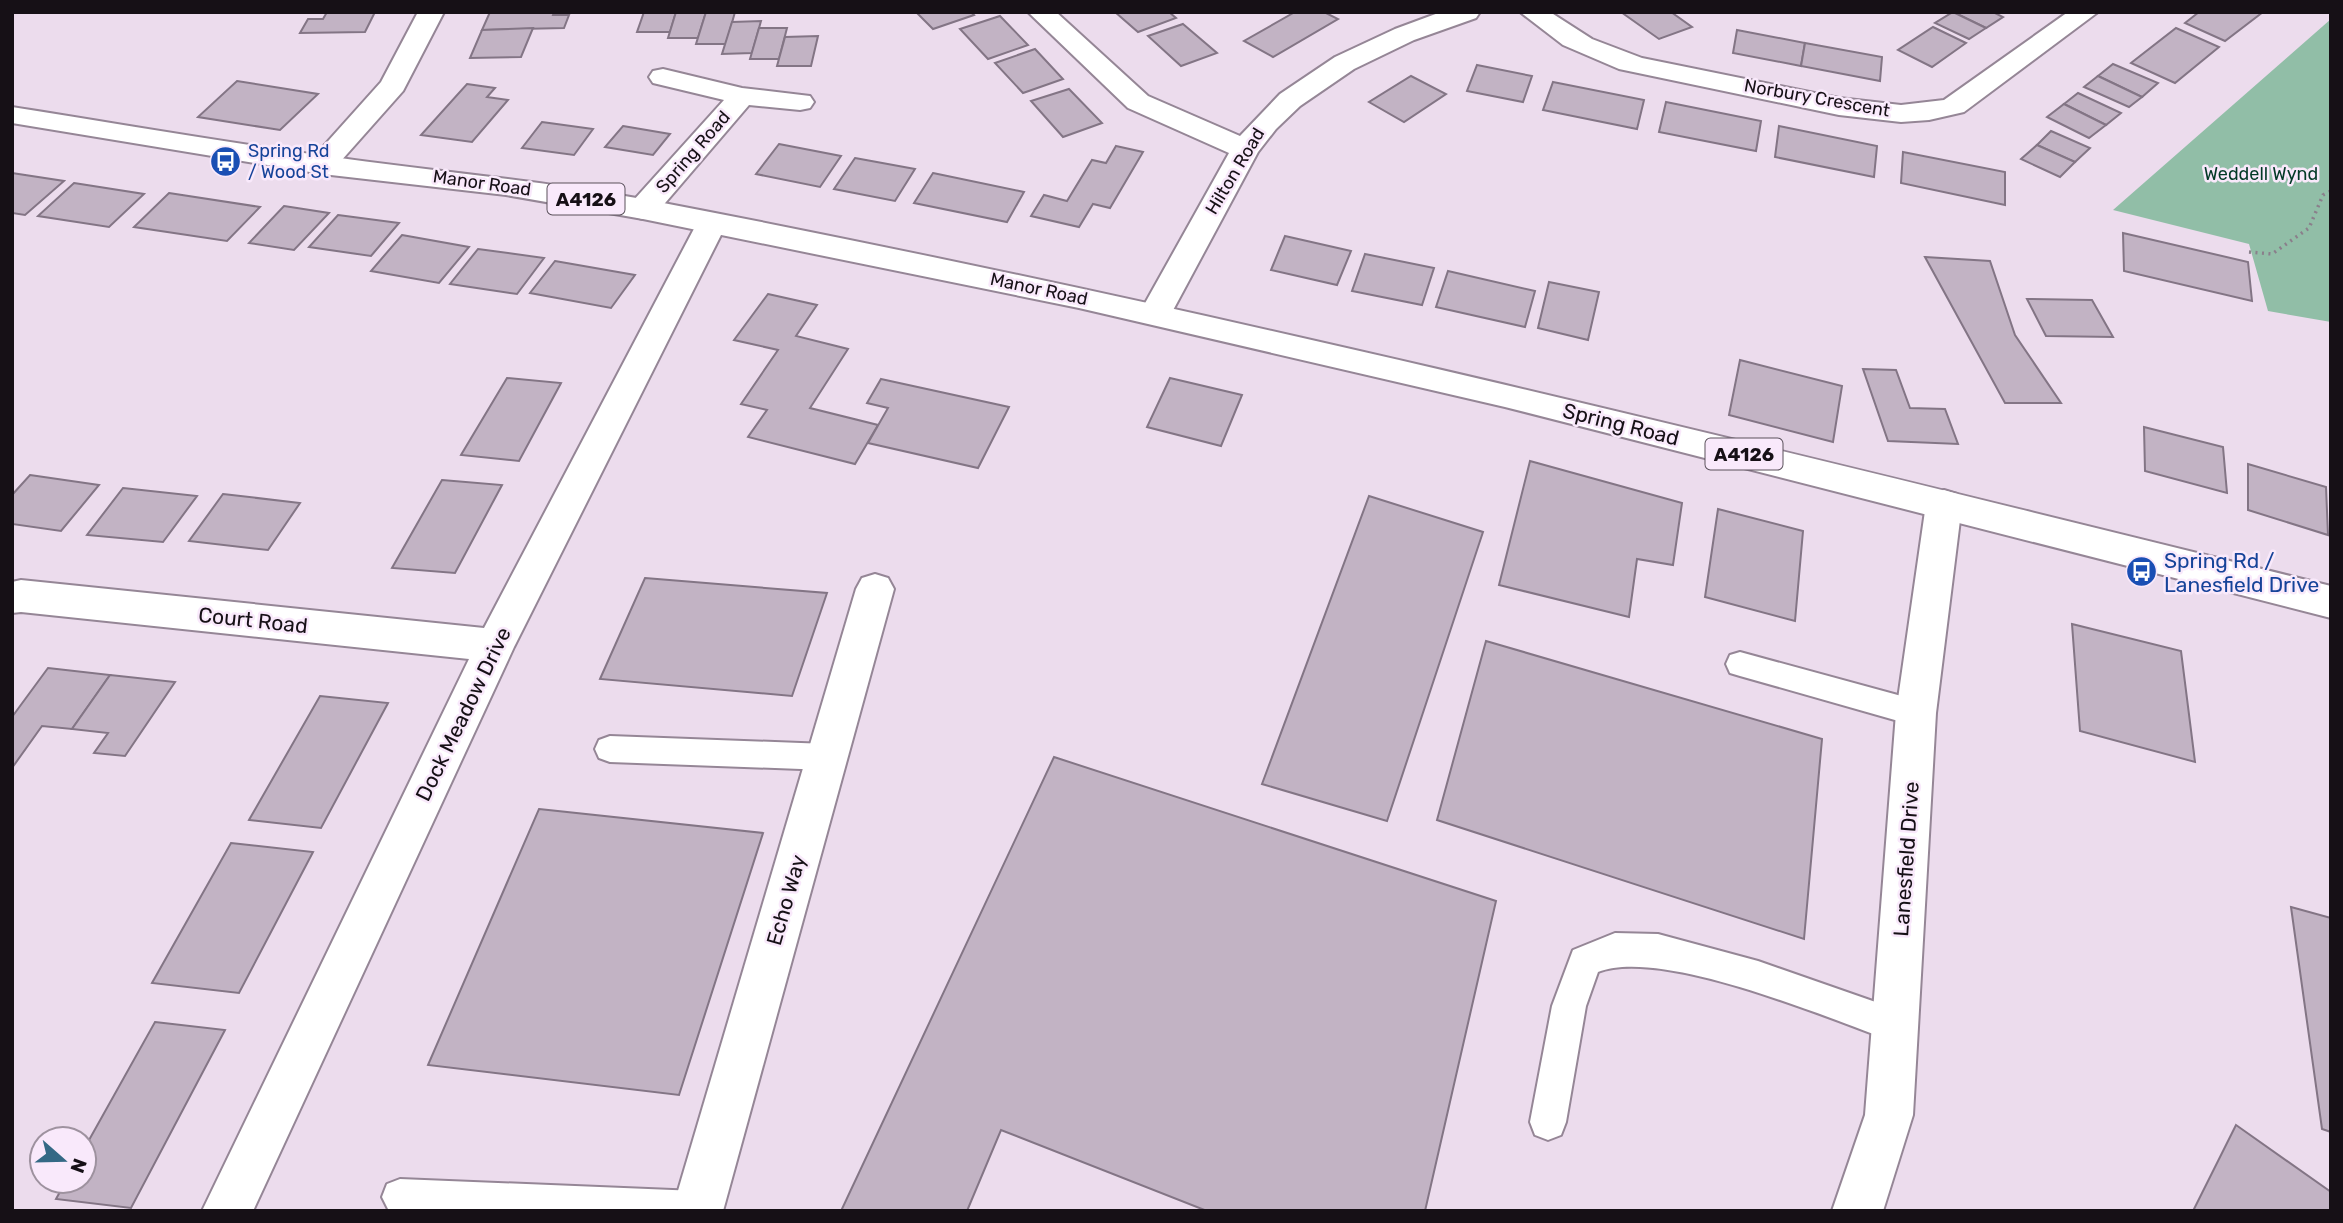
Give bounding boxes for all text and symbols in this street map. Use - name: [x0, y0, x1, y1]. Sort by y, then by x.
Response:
- street label: Norbury Crescent: [1742, 74, 1892, 122]
- street label: Spring Road: [651, 106, 735, 198]
- street label: Hilton Road: [1201, 124, 1269, 218]
- place label: Spring Rd / Wood St: [248, 140, 330, 183]
- bus stop icon: Spring Rd / Wood St: [208, 144, 242, 178]
- park label: Weddell Wynd: [2204, 163, 2318, 185]
- street label: Manor Road: [431, 165, 533, 201]
- road number: A4126: [548, 183, 624, 214]
- street label: Manor Road: [988, 268, 1090, 310]
- street label: Spring Road: [1560, 397, 1682, 451]
- road number: A4126: [1706, 438, 1782, 470]
- place label: Spring Rd / Lanesfield Drive: [2164, 548, 2319, 597]
- bus stop icon: Spring Rd / Lanesfield Drive: [2124, 555, 2158, 589]
- street label: Court Road: [197, 602, 309, 638]
- street label: Dock Meadow Drive: [410, 623, 516, 805]
- street label: Lanesfield Drive: [1888, 781, 1924, 937]
- street label: Echo Way: [761, 851, 811, 948]
- north arrow: [28, 1125, 98, 1195]
- text: N: [65, 1155, 92, 1176]

